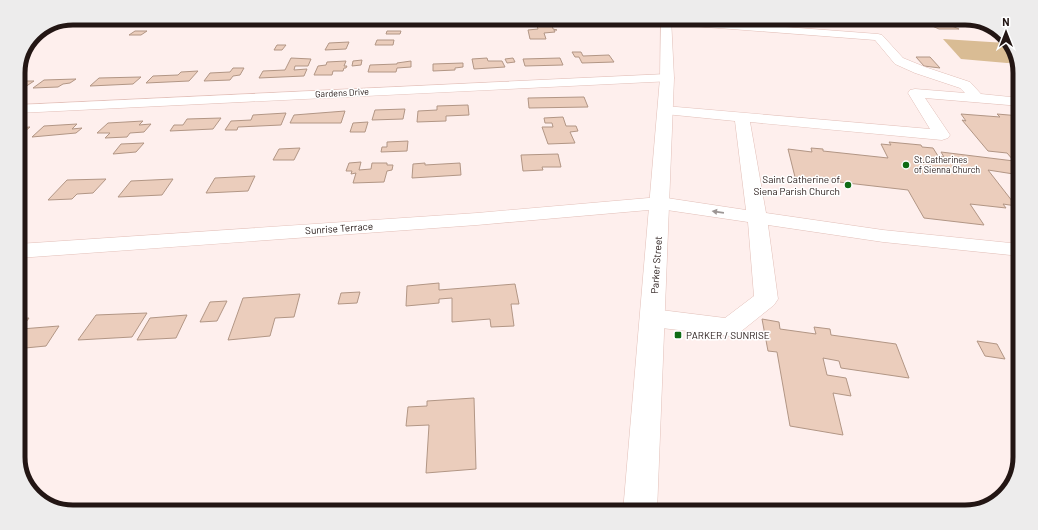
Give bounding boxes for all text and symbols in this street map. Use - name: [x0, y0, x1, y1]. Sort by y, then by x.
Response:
- north arrow: [986, 12, 1026, 52]
- text: N: [1002, 15, 1010, 28]
- street label: Gardens Drive: [315, 86, 369, 99]
- place label: St.Catherines of Sienna Church: [914, 154, 980, 175]
- marker: St.Catherines of Sienna Church: [901, 160, 911, 170]
- place label: Saint Catherine of Siena Parish Church: [753, 173, 840, 197]
- marker: Saint Catherine of Siena Parish Church: [843, 180, 853, 190]
- one-way arrow: [712, 209, 724, 215]
- street label: Sunrise Terrace: [305, 220, 373, 236]
- street label: Parker Street: [648, 235, 664, 294]
- place label: PARKER / SUNRISE: [686, 329, 770, 341]
- marker: PARKER / SUNRISE: [673, 330, 683, 340]

